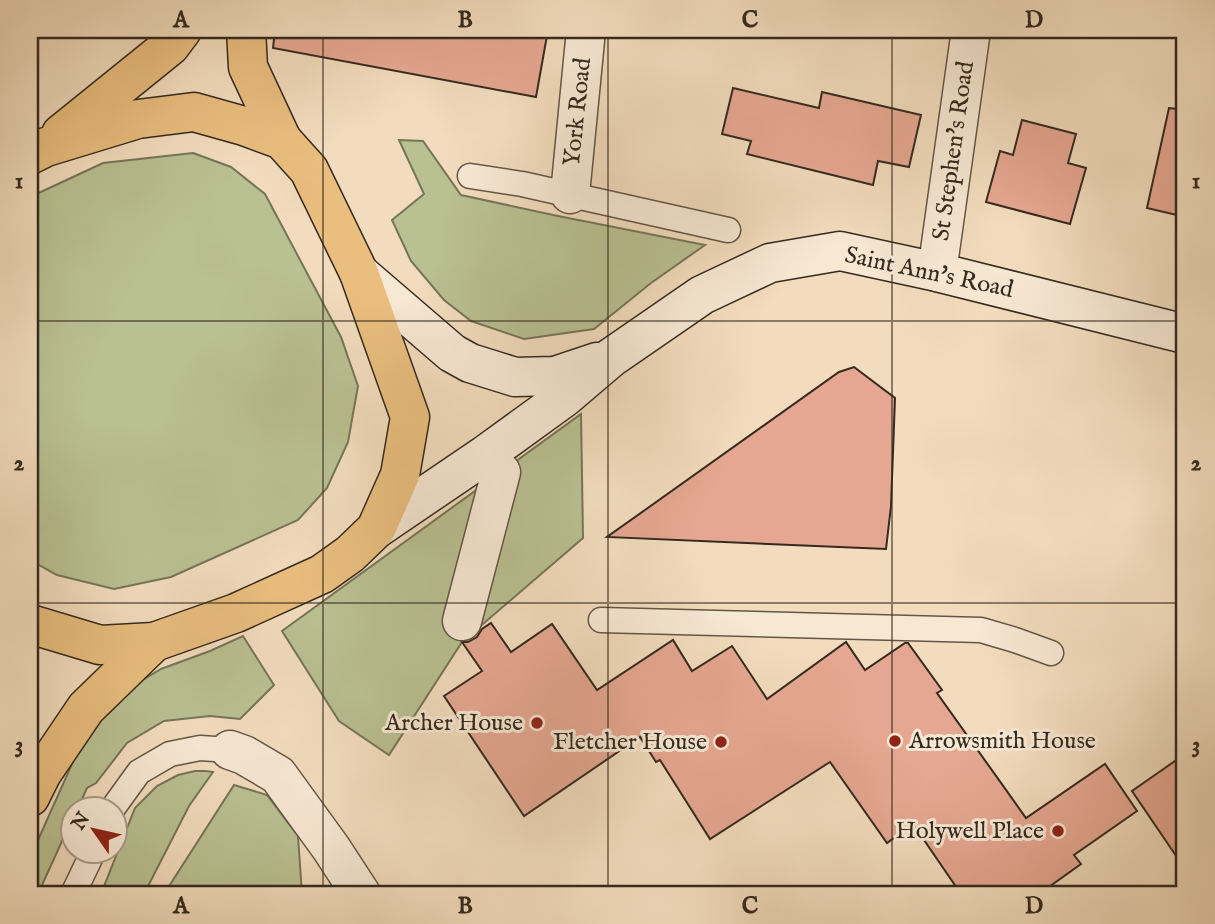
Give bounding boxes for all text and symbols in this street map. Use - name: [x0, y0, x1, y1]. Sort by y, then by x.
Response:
- text: A: [172, 6, 190, 35]
- text: B: [457, 6, 473, 35]
- text: C: [742, 6, 759, 35]
- text: D: [1025, 6, 1043, 35]
- street label: York Road: [557, 56, 599, 168]
- street label: St Stephen's Road: [926, 59, 982, 243]
- text: 1: [15, 167, 23, 196]
- text: 1: [1192, 167, 1200, 196]
- street label: Saint Ann's Road: [842, 240, 1016, 306]
- text: 2: [14, 449, 25, 478]
- text: 2: [1191, 449, 1202, 478]
- place label: Archer House: [384, 708, 523, 739]
- marker: Archer House: [529, 715, 545, 731]
- place label: Arrowsmith House: [908, 726, 1096, 757]
- place label: Fletcher House: [553, 727, 707, 758]
- text: 3: [15, 731, 23, 760]
- text: 3: [1192, 731, 1200, 760]
- marker: Arrowsmith House: [887, 733, 903, 749]
- marker: Fletcher House: [713, 734, 729, 750]
- north arrow: [60, 794, 130, 864]
- text: N: [66, 808, 96, 836]
- place label: Holywell Place: [896, 816, 1044, 847]
- marker: Holywell Place: [1050, 823, 1066, 839]
- text: A: [172, 892, 190, 921]
- text: B: [457, 892, 473, 921]
- text: C: [742, 892, 759, 921]
- text: D: [1025, 892, 1043, 921]

